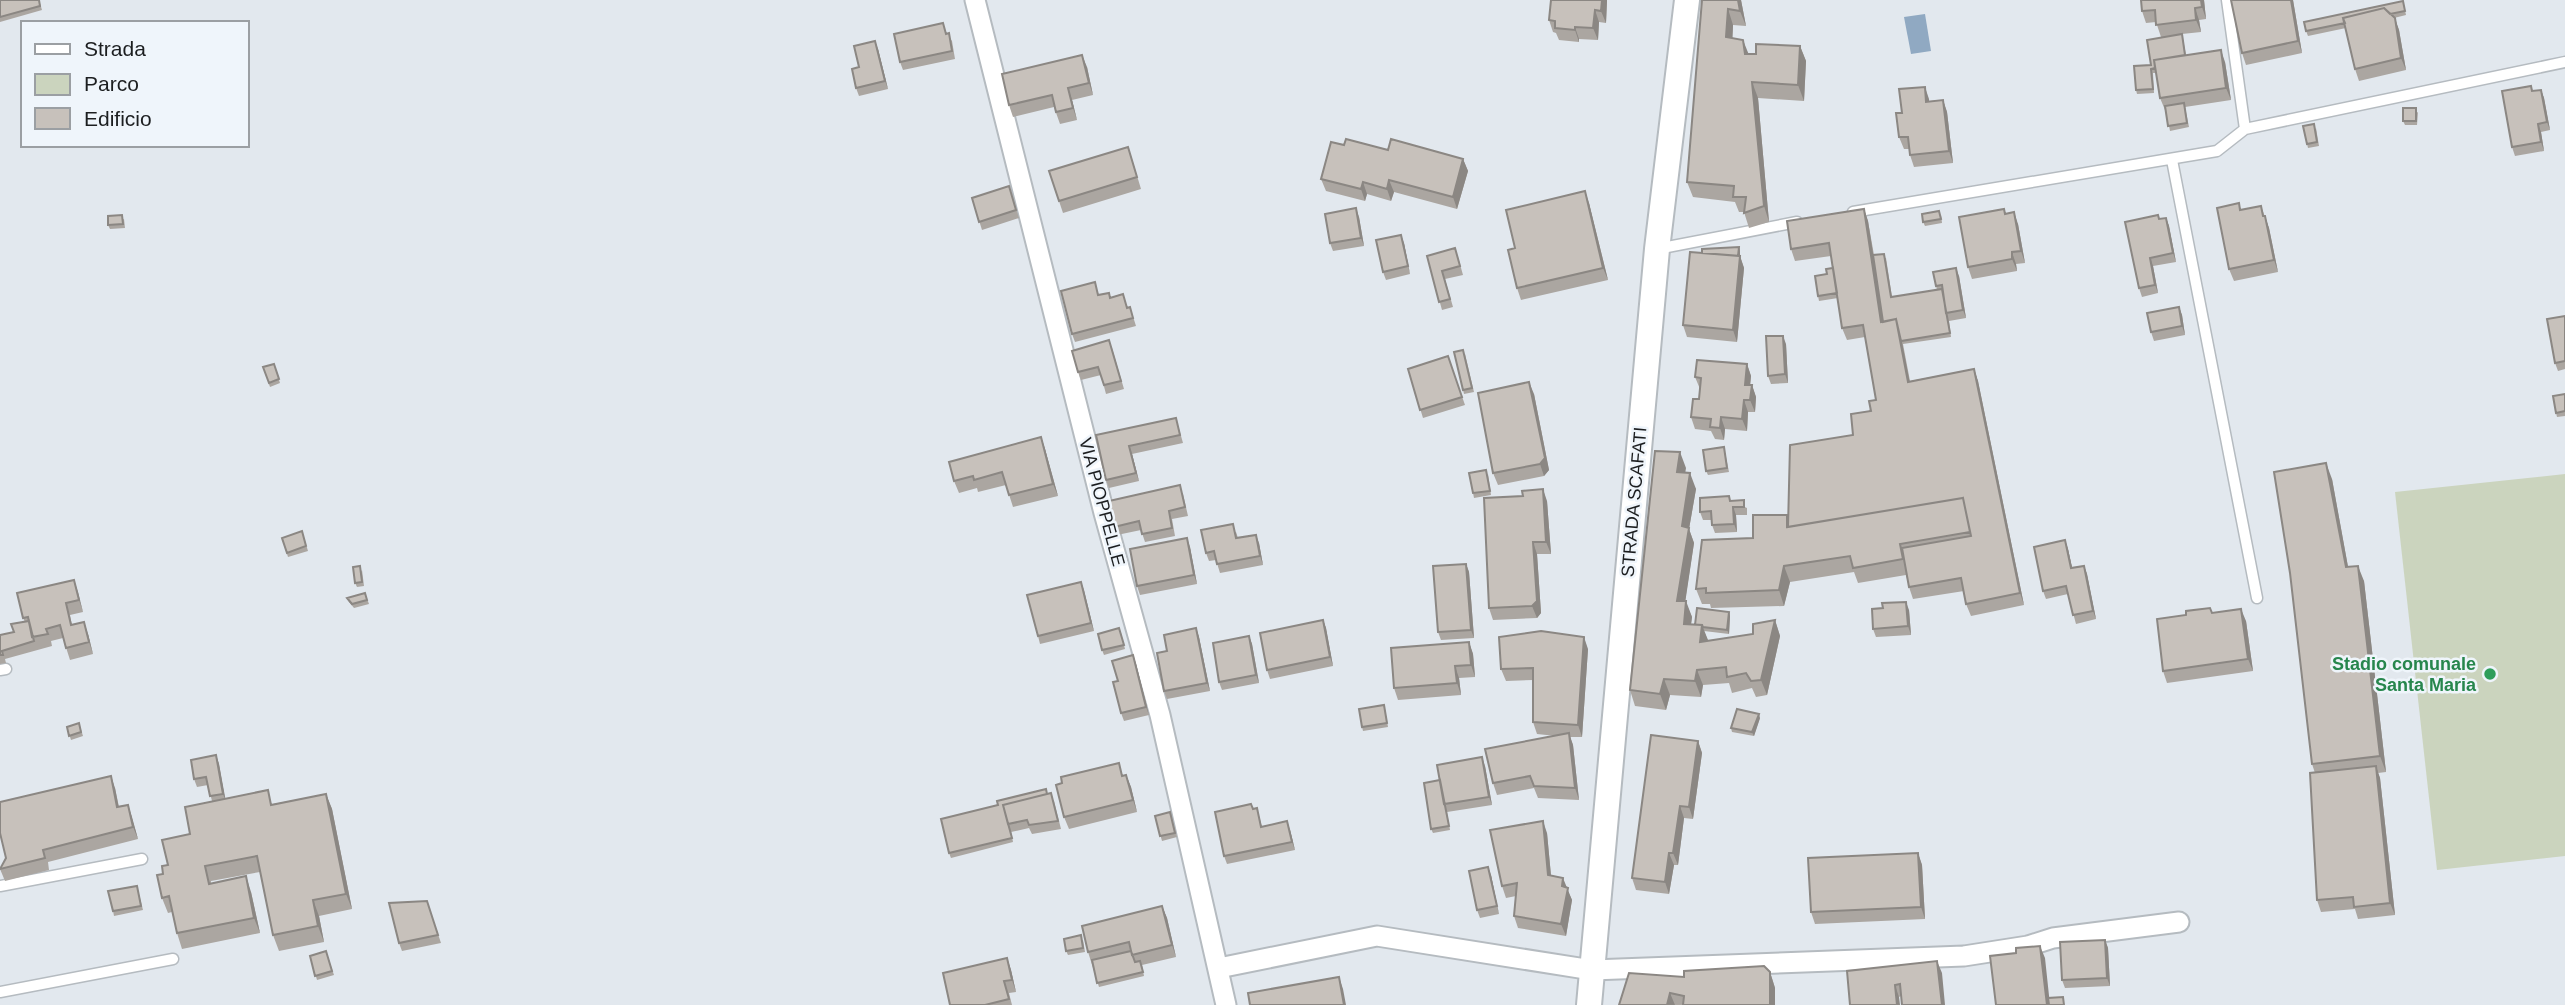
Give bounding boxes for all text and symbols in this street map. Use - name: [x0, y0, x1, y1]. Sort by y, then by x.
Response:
- legend: [21, 21, 248, 147]
- text: Strada: [84, 37, 146, 60]
- text: Parco: [84, 72, 139, 95]
- text: Edificio: [84, 107, 152, 130]
- street label: STRADA SCAFATI: [1617, 426, 1651, 578]
- street label: VIA PIOPPELLE: [1075, 436, 1129, 568]
- place label: Stadio comunale Santa Maria: [2332, 654, 2477, 695]
- marker: Stadio comunale Santa Maria: [2482, 666, 2498, 682]

